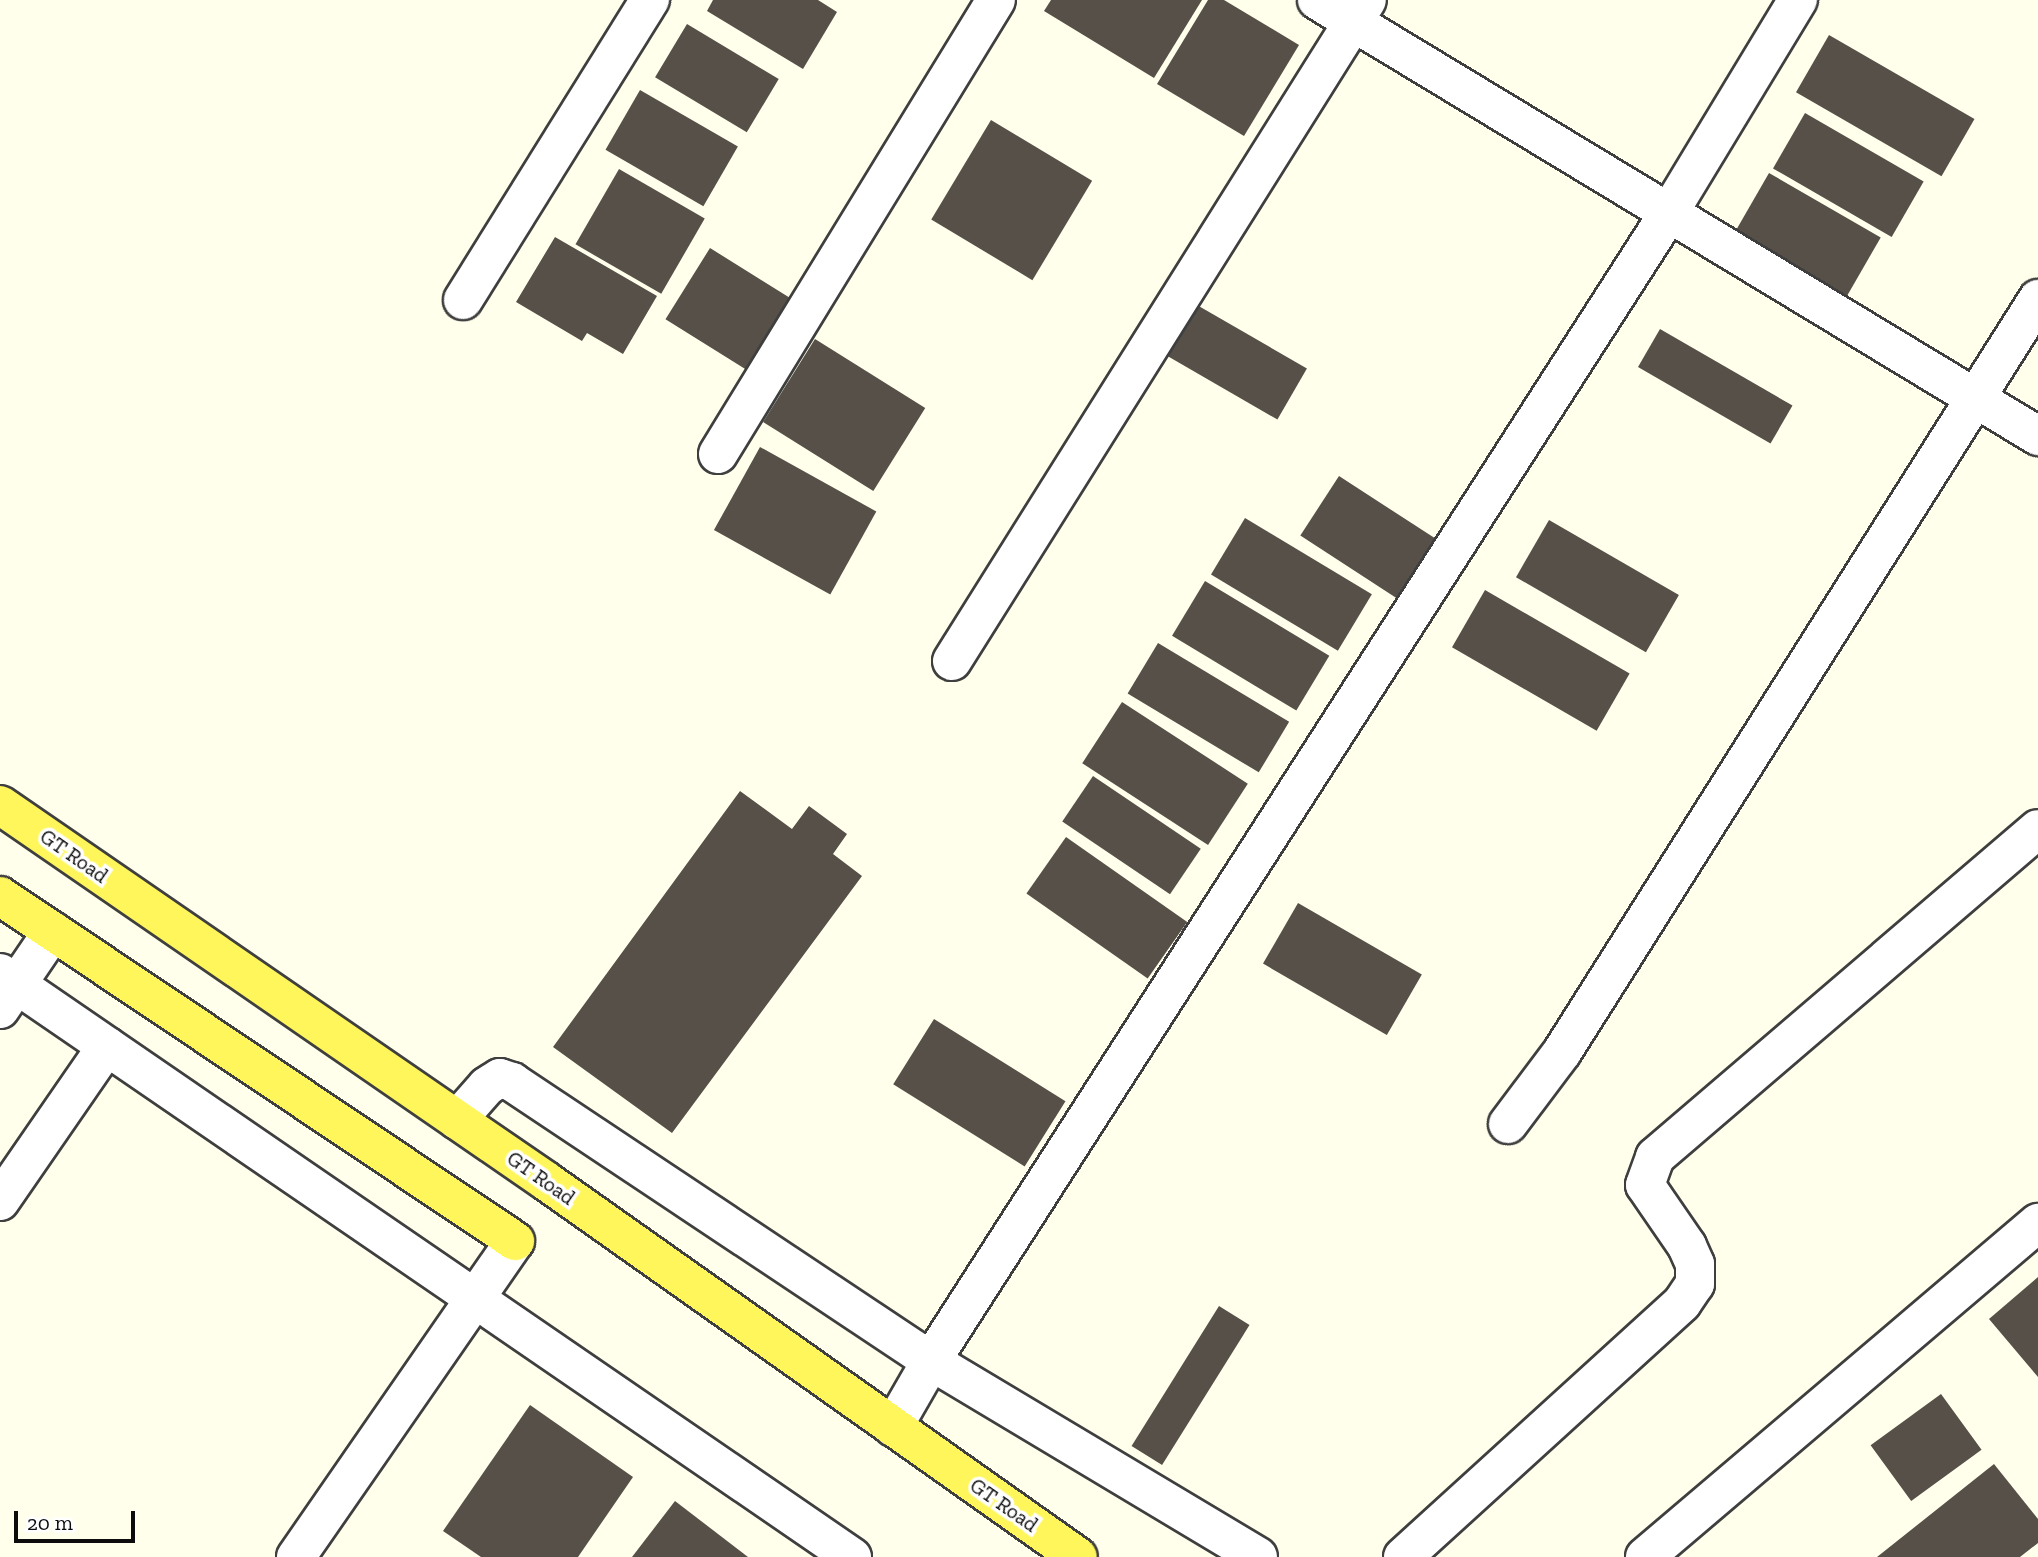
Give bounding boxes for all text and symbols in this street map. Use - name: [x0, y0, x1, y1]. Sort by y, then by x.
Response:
- street label: GT Road: [35, 823, 113, 889]
- street label: GT Road: [502, 1145, 580, 1211]
- street label: GT Road: [965, 1472, 1043, 1538]
- scale bar: [18, 1498, 138, 1542]
- text: 20 m: [27, 1510, 73, 1535]

